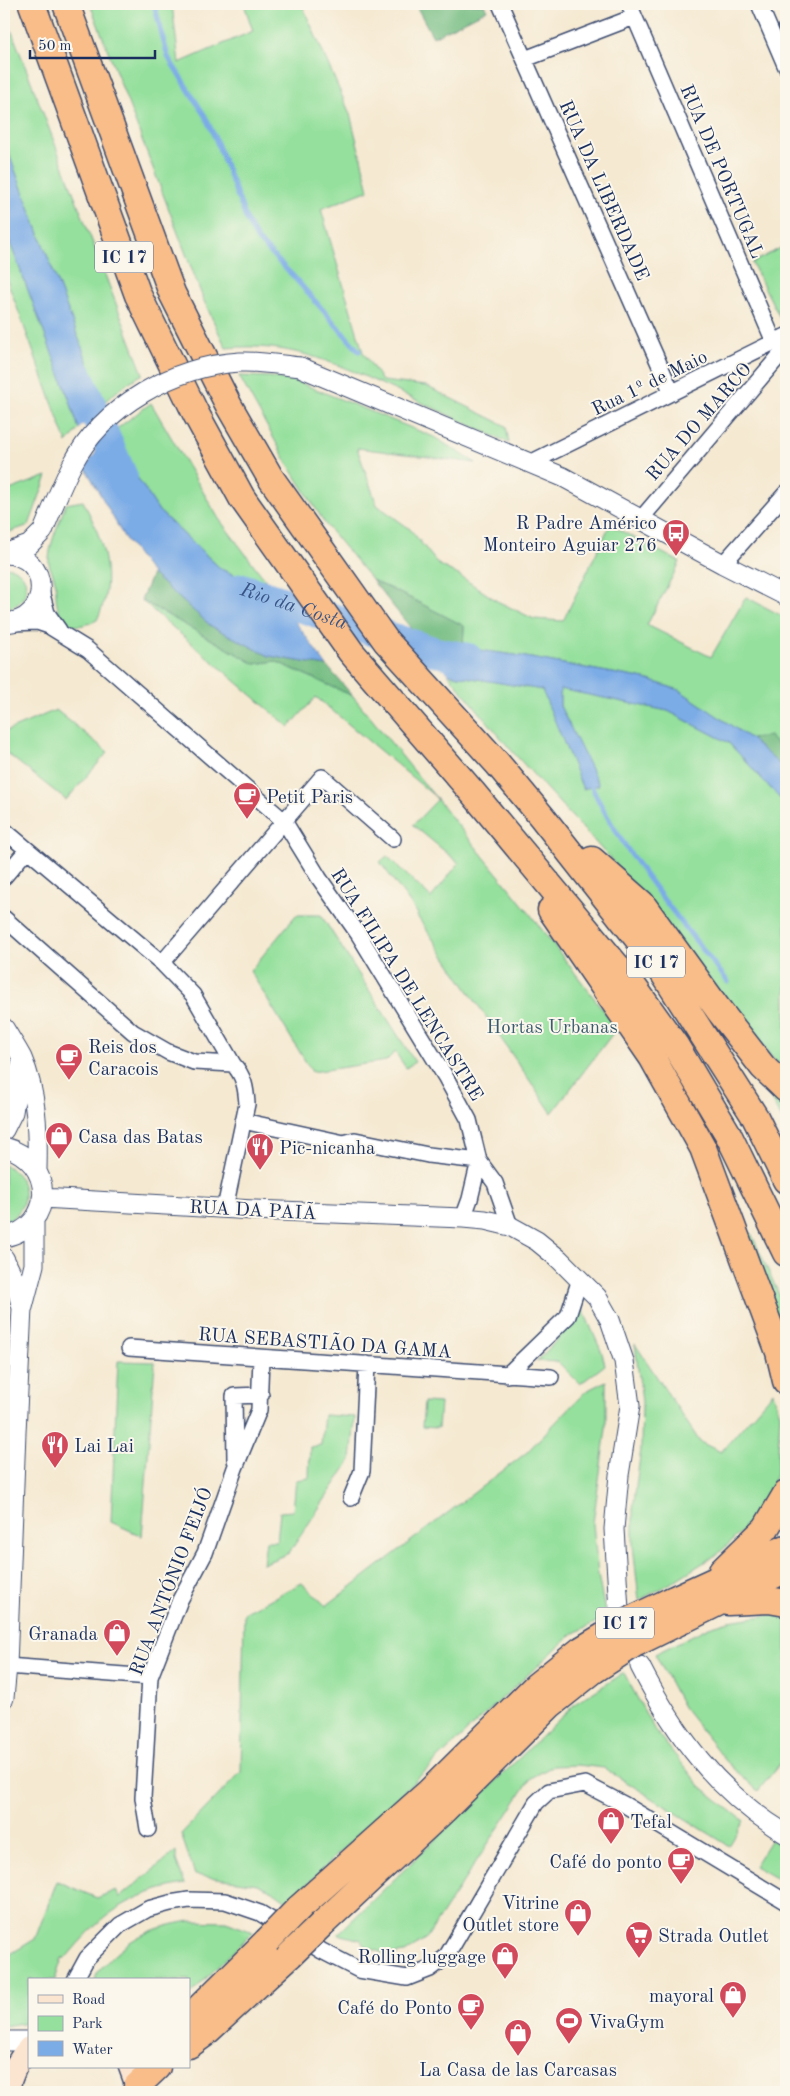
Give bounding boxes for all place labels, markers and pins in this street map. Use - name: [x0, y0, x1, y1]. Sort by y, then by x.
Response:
- place label: R Padre Américo Monteiro Aguiar 276: [483, 515, 657, 556]
- bus stop icon: R Padre Américo Monteiro Aguiar 276: [661, 518, 691, 557]
- cafe icon: Petit Paris: [232, 781, 262, 820]
- place label: Petit Paris: [266, 789, 353, 808]
- place label: Reis dos Caracois: [88, 1039, 158, 1080]
- cafe icon: Reis dos Caracois: [54, 1042, 84, 1081]
- shop icon: Casa das Batas: [44, 1121, 74, 1160]
- place label: Casa das Batas: [78, 1129, 203, 1148]
- restaurant icon: Pic-nicanha: [245, 1132, 275, 1171]
- place label: Pic-nicanha: [279, 1140, 376, 1159]
- restaurant icon: Lai Lai: [40, 1430, 70, 1469]
- place label: Lai Lai: [74, 1438, 134, 1457]
- shop icon: Granada: [102, 1618, 132, 1657]
- place label: Granada: [28, 1626, 99, 1645]
- shop icon: Tefal: [596, 1806, 626, 1845]
- place label: Tefal: [630, 1814, 672, 1833]
- cafe icon: Café do ponto: [666, 1846, 696, 1885]
- place label: Café do ponto: [549, 1854, 662, 1873]
- place label: Vitrine Outlet store: [462, 1895, 559, 1936]
- shop icon: Vitrine Outlet store: [563, 1898, 593, 1937]
- supermarket icon: Strada Outlet: [624, 1920, 654, 1959]
- place label: Strada Outlet: [658, 1928, 769, 1947]
- shop icon: Rolling luggage: [490, 1941, 520, 1980]
- place label: Rolling luggage: [358, 1949, 486, 1968]
- shop icon: mayoral: [718, 1980, 748, 2019]
- place label: mayoral: [649, 1988, 714, 2007]
- cafe icon: Café do Ponto: [456, 1992, 486, 2031]
- place label: Café do Ponto: [337, 2000, 452, 2019]
- sports icon: VivaGym: [554, 2006, 584, 2045]
- place label: VivaGym: [588, 2014, 665, 2033]
- shop icon: La Casa de las Carcasas: [503, 2018, 533, 2057]
- place label: La Casa de las Carcasas: [419, 2062, 617, 2081]

